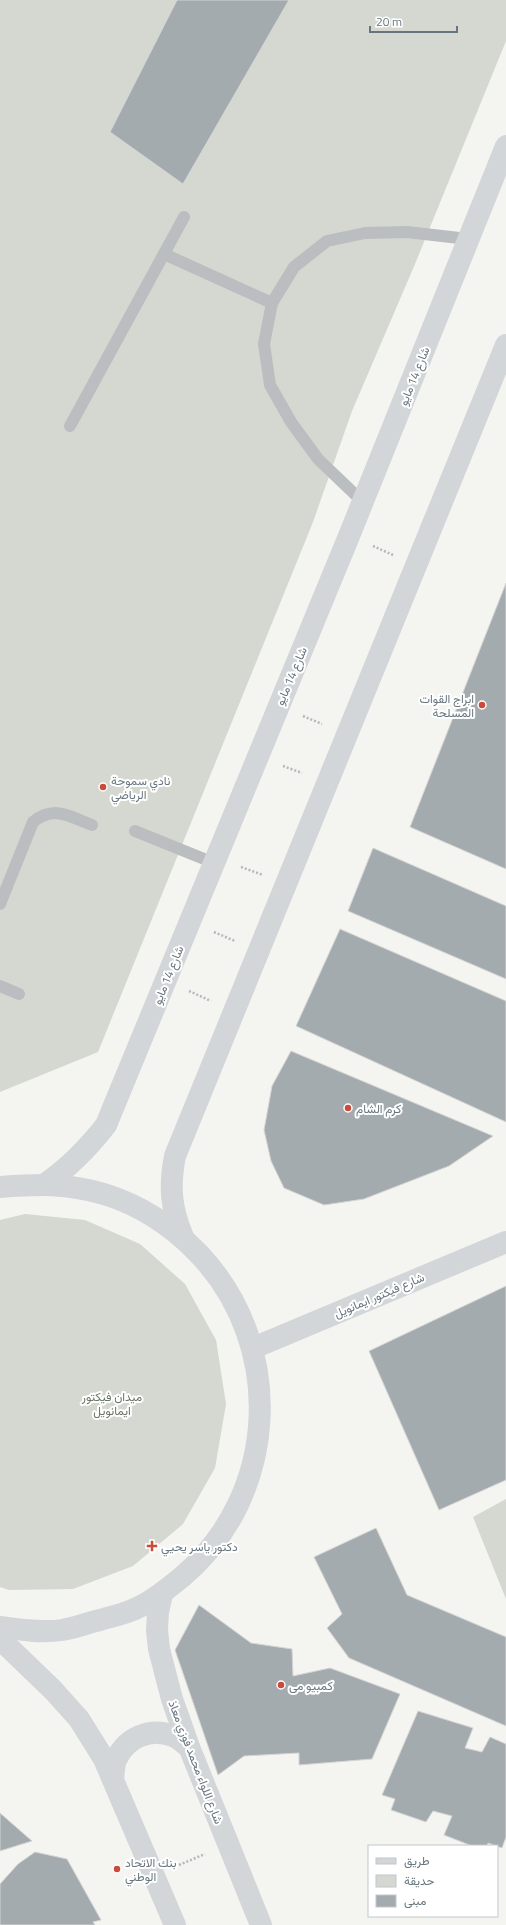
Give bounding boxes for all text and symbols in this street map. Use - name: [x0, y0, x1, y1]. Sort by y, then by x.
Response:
- scale bar: [370, 8, 457, 34]
- text: 20 m: [376, 12, 402, 31]
- street label: شارع 14 مايو: [394, 344, 434, 408]
- street label: شارع 14 مايو: [270, 644, 312, 708]
- place label: ابراج القوات المسلحة: [420, 689, 474, 722]
- marker: ابراج القوات المسلحة: [477, 700, 487, 710]
- place label: نادي سموحة الرياضي: [111, 771, 170, 805]
- marker: نادي سموحة الرياضي: [98, 782, 108, 792]
- street label: شارع 14 مايو: [148, 943, 188, 1007]
- place label: كرم الشام: [356, 1099, 401, 1118]
- marker: كرم الشام: [343, 1103, 353, 1113]
- street label: شارع فيكتور ايمانويل: [331, 1267, 427, 1323]
- park label: ميدان فيكتور ايمانويل: [81, 1387, 142, 1420]
- place label: دكتور ياسر يحيي: [161, 1537, 238, 1557]
- marker: دكتور ياسر يحيي: [146, 1540, 158, 1552]
- place label: كمبيو مى: [289, 1676, 333, 1695]
- marker: كمبيو مى: [276, 1680, 286, 1690]
- street label: شارع اللواء محمد فوزي معاذ: [163, 1697, 228, 1827]
- legend: [368, 1845, 498, 1917]
- text: طريق: [404, 1851, 430, 1870]
- place label: بنك الاتحاد الوطني: [125, 1853, 176, 1887]
- marker: بنك الاتحاد الوطني: [112, 1864, 122, 1874]
- text: حديقة: [404, 1871, 434, 1890]
- text: مبنى: [404, 1891, 426, 1910]

